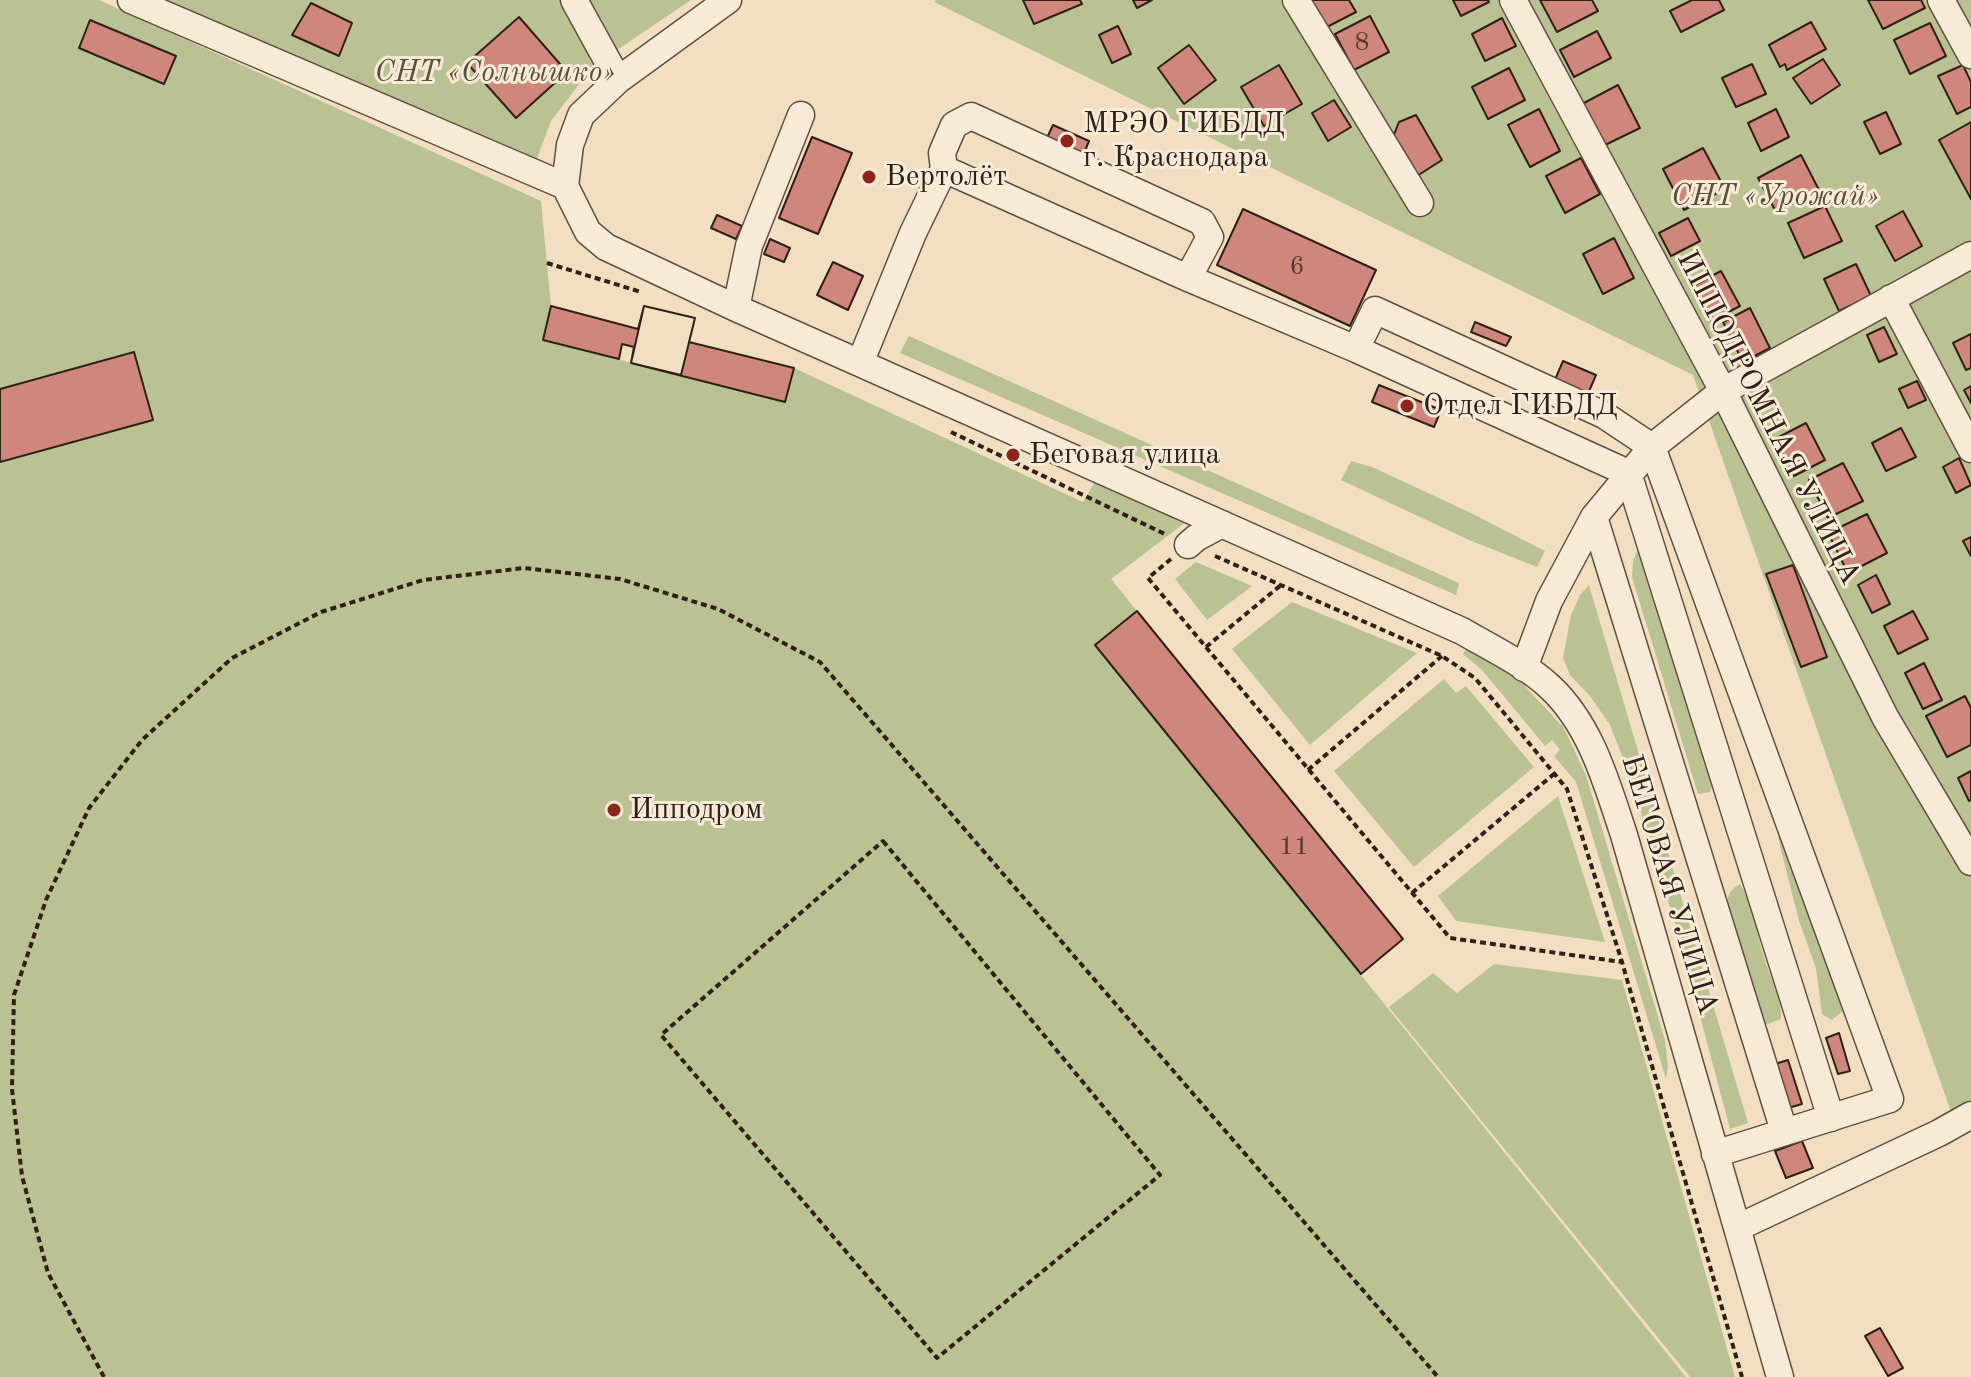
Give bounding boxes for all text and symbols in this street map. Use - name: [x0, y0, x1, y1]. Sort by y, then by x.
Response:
- house number: 8: [1354, 27, 1370, 59]
- park label: СНТ «Солнышко»: [374, 55, 616, 91]
- place label: МРЭО ГИБДД г. Краснодара: [1083, 106, 1285, 176]
- marker: МРЭО ГИБДД г. Краснодара: [1058, 132, 1076, 150]
- place label: Вертолёт: [885, 159, 1007, 195]
- marker: Вертолёт: [860, 168, 878, 186]
- park label: СНТ «Урожай»: [1671, 179, 1879, 215]
- street label: ИППОДРОМНАЯ УЛИЦА: [1668, 245, 1868, 591]
- house number: 6: [1289, 251, 1305, 283]
- place label: Отдел ГИБДД: [1423, 388, 1618, 424]
- marker: Отдел ГИБДД: [1398, 397, 1416, 415]
- place label: Беговая улица: [1029, 437, 1220, 473]
- marker: Беговая улица: [1004, 446, 1022, 464]
- street label: БЕГОВАЯ УЛИЦА: [1612, 751, 1726, 1019]
- place label: Ипподром: [630, 792, 762, 828]
- marker: Ипподром: [605, 801, 623, 819]
- house number: 11: [1279, 831, 1309, 863]

